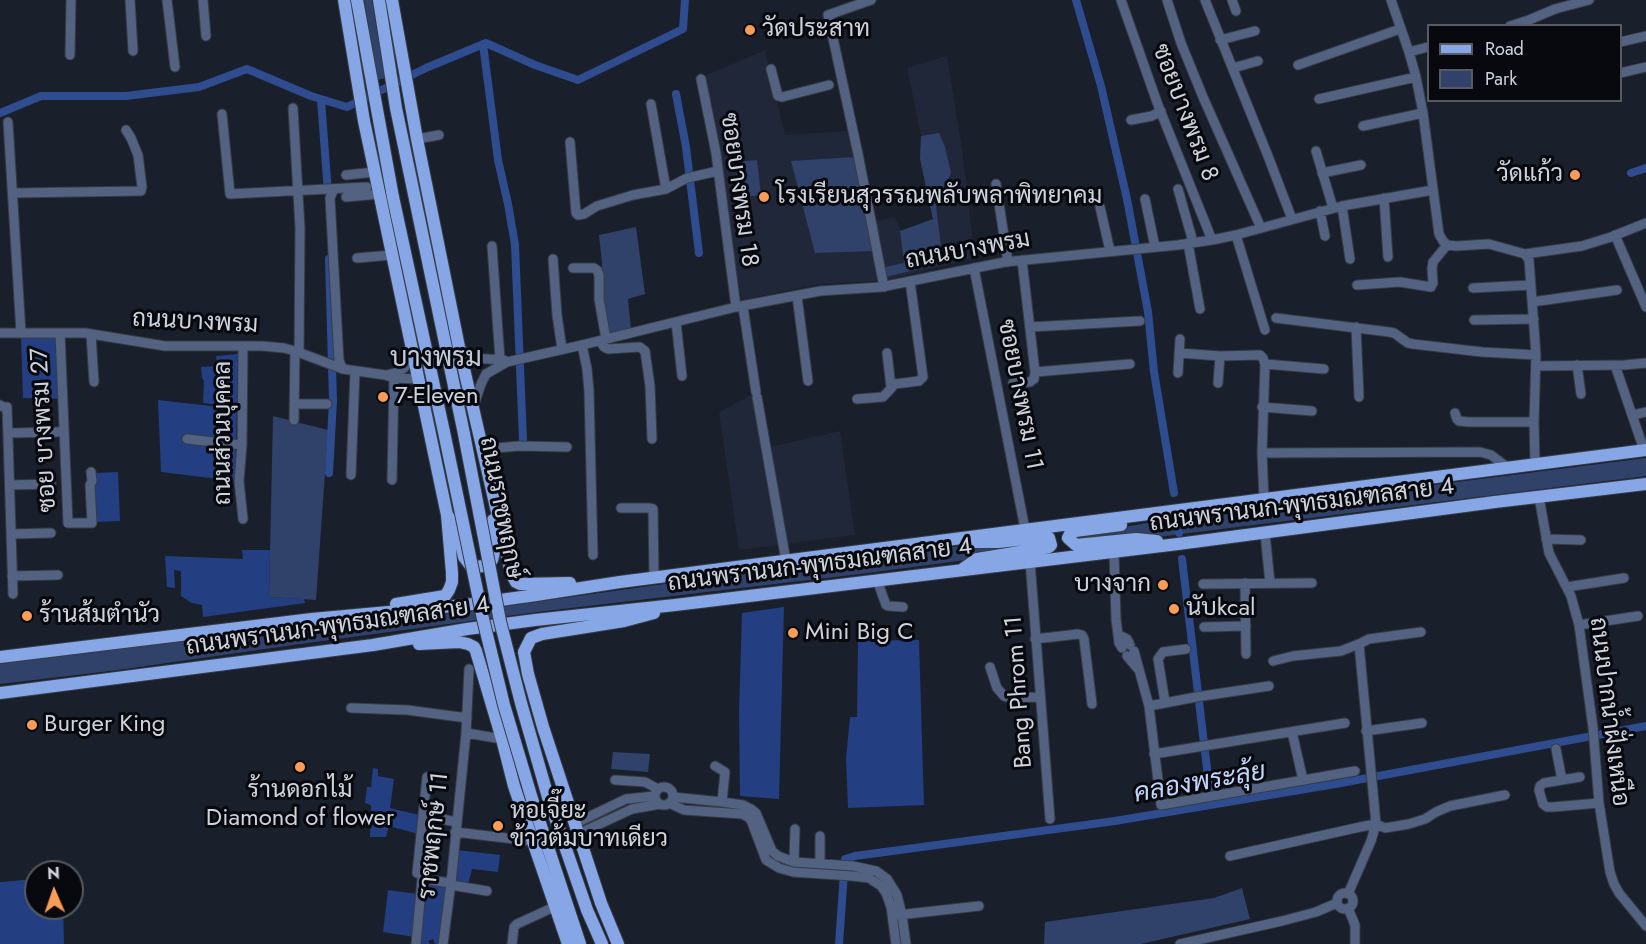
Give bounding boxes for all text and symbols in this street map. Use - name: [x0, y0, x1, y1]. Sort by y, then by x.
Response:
- place label: วัดประสาท: [762, 16, 870, 44]
- marker: วัดประสาท: [743, 23, 757, 37]
- legend: [1427, 24, 1622, 102]
- text: Road: [1485, 36, 1524, 62]
- street label: ซอยบางพรม 8: [1145, 40, 1223, 186]
- text: Park: [1485, 66, 1517, 92]
- street label: ซอยบางพรม 18: [713, 111, 763, 269]
- place label: วัดแก้ว: [1496, 161, 1563, 189]
- marker: วัดแก้ว: [1568, 168, 1582, 182]
- place label: โรงเรียนสุวรรณพลับพลาพิทยาคม: [776, 183, 1102, 211]
- marker: โรงเรียนสุวรรณพลับพลาพิทยาคม: [757, 190, 771, 204]
- street label: ถนนบางพรม: [903, 226, 1033, 276]
- street label: ถนนบางพรม: [131, 305, 259, 341]
- street label: ซอยบางพรม 11: [990, 317, 1048, 473]
- district label: บางพรม: [390, 343, 482, 375]
- street label: ซอย บางพรม 27: [26, 347, 64, 513]
- street label: ถนนส่วนบุคคล: [210, 361, 238, 505]
- place label: 7-Eleven: [395, 383, 479, 411]
- marker: 7-Eleven: [376, 390, 390, 404]
- street label: ถนนราชพฤกษ์: [472, 435, 528, 581]
- street label: ถนนพรานนก-พุทธมณฑลสาย 4: [1148, 473, 1456, 539]
- street label: ถนนพรานนก-พุทธมณฑลสาย 4: [666, 533, 974, 599]
- place label: บางจาก: [1074, 571, 1151, 599]
- marker: บางจาก: [1156, 578, 1170, 592]
- street label: ถนนพรานนก-พุทธมณฑลสาย 4: [184, 591, 492, 663]
- place label: นับkcal: [1186, 595, 1256, 623]
- place label: ร้านส้มตำนัว: [39, 602, 160, 630]
- marker: นับkcal: [1167, 602, 1181, 616]
- marker: ร้านส้มตำนัว: [20, 609, 34, 623]
- street label: Bang Phrom 11: [1000, 615, 1040, 769]
- street label: ถนนปากน้ำฝั่งเหนือ: [1582, 616, 1634, 808]
- place label: Mini Big C: [805, 619, 914, 647]
- marker: Mini Big C: [786, 626, 800, 640]
- place label: Burger King: [44, 711, 165, 739]
- marker: Burger King: [25, 718, 39, 732]
- water label: คลองพระลุ้ย: [1132, 757, 1268, 811]
- marker: ร้านดอกไม้ Diamond of flower: [293, 760, 307, 774]
- street label: ราชพฤกษ์ 11: [414, 771, 456, 901]
- place label: ร้านดอกไม้ Diamond of flower: [206, 777, 394, 833]
- place label: หอเจี๊ยะ ข้าวต้มบาทเดียว: [510, 798, 668, 854]
- marker: หอเจี๊ยะ ข้าวต้มบาทเดียว: [491, 819, 505, 833]
- north arrow: [24, 860, 84, 920]
- text: N: [47, 862, 60, 885]

